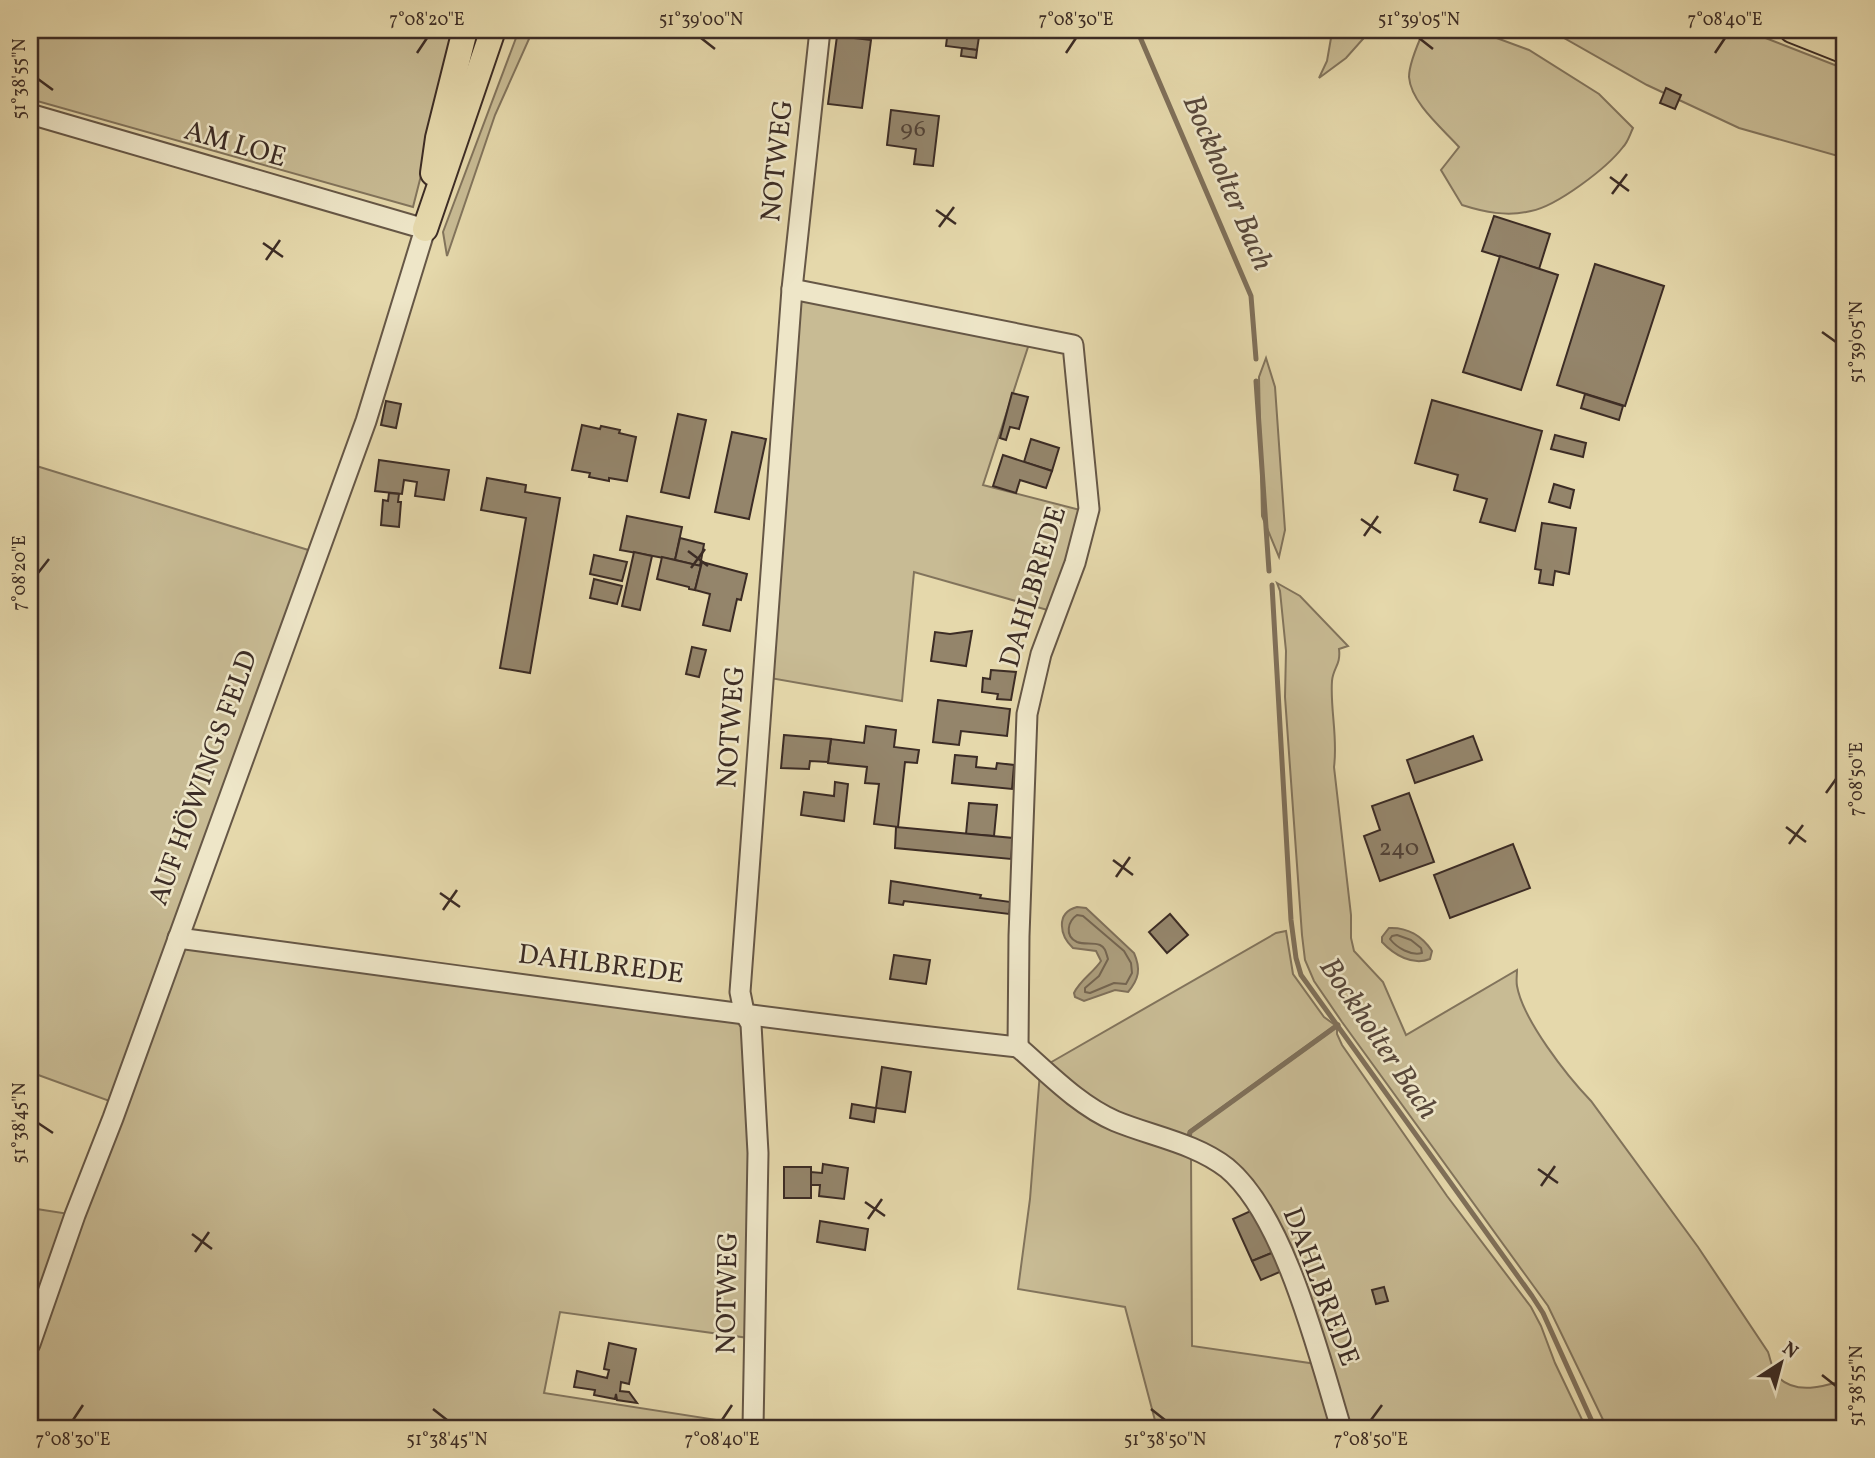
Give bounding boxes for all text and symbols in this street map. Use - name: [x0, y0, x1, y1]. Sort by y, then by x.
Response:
- text: 7°08'20"E: [389, 8, 465, 33]
- text: 51°39'00"N: [659, 8, 743, 33]
- text: 7°08'30"E: [1039, 8, 1114, 33]
- text: 51°39'05"N: [1378, 8, 1460, 33]
- text: 7°08'40"E: [1687, 8, 1763, 33]
- text: 51°38'55"N: [8, 38, 33, 120]
- water label: Bockholter Bach: [1171, 89, 1283, 277]
- street label: NOTWEG: [752, 98, 804, 224]
- street label: AM LOE: [179, 112, 291, 178]
- house number: 96: [900, 113, 926, 147]
- text: 51°39'05"N: [1845, 301, 1870, 383]
- street label: DAHLBREDE: [991, 501, 1077, 673]
- text: 7°08'20"E: [8, 535, 33, 611]
- street label: AUF HÖWINGS FELD: [140, 645, 268, 911]
- street label: NOTWEG: [708, 664, 756, 790]
- text: 7°08'50"E: [1845, 742, 1870, 816]
- house number: 240: [1379, 832, 1419, 866]
- street label: DAHLBREDE: [516, 935, 686, 995]
- water label: Bockholter Bach: [1308, 950, 1448, 1128]
- text: 51°38'45"N: [8, 1082, 33, 1164]
- street label: DAHLBREDE: [1272, 1202, 1368, 1372]
- street label: NOTWEG: [707, 1231, 749, 1355]
- north arrow: [1745, 1328, 1815, 1398]
- text: N: [1777, 1336, 1803, 1366]
- text: 51°38'55"N: [1845, 1345, 1870, 1427]
- text: 7°08'30"E: [36, 1428, 111, 1453]
- text: 51°38'45"N: [406, 1428, 488, 1453]
- text: 7°08'40"E: [684, 1428, 760, 1453]
- text: 51°38'50"N: [1124, 1428, 1206, 1453]
- text: 7°08'50"E: [1334, 1428, 1408, 1453]

